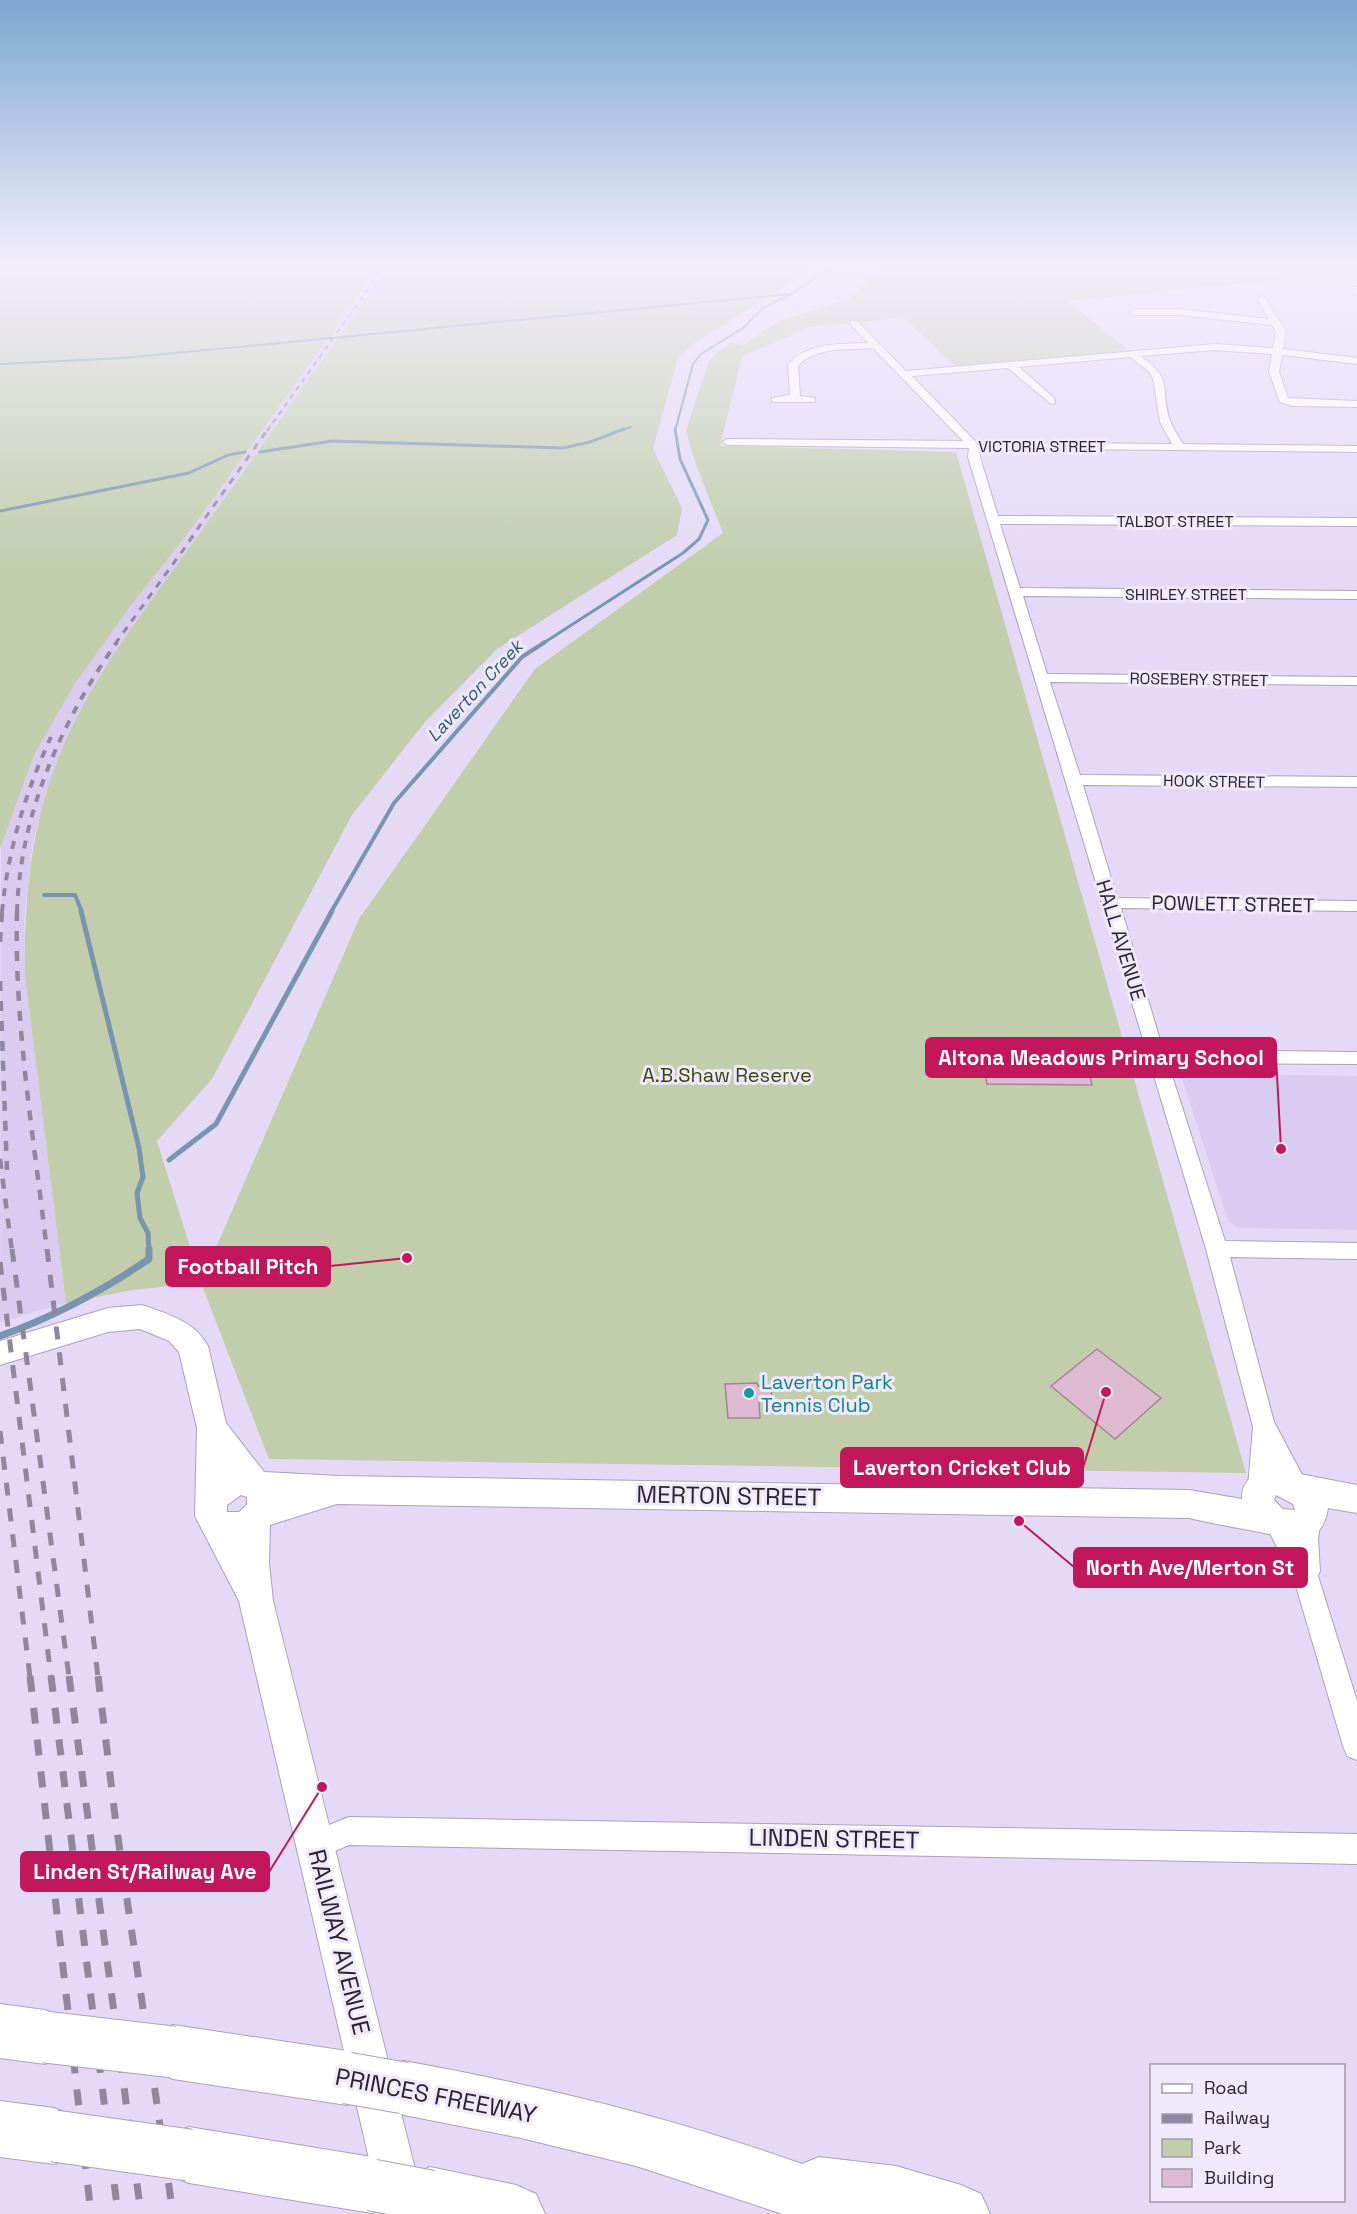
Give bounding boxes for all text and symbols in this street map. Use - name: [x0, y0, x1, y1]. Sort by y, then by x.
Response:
- street label: VICTORIA STREET: [978, 436, 1106, 457]
- street label: TALBOT STREET: [1116, 511, 1234, 532]
- street label: SHIRLEY STREET: [1125, 584, 1247, 605]
- water label: Laverton Creek: [422, 634, 529, 746]
- street label: ROSEBERY STREET: [1129, 668, 1269, 691]
- street label: HOOK STREET: [1163, 770, 1265, 793]
- street label: HALL AVENUE: [1090, 876, 1152, 1004]
- street label: POWLETT STREET: [1151, 890, 1315, 918]
- callout: Altona Meadows Primary School: [926, 1038, 1276, 1077]
- text: Altona Meadows Primary School: [938, 1044, 1264, 1071]
- park label: A.B.Shaw Reserve: [642, 1062, 812, 1088]
- callout: Football Pitch: [166, 1247, 330, 1286]
- text: Football Pitch: [178, 1253, 318, 1280]
- place label: Laverton Park Tennis Club: [761, 1369, 893, 1418]
- marker: Laverton Park Tennis Club: [742, 1386, 756, 1400]
- callout: Laverton Cricket Club: [841, 1448, 1083, 1487]
- text: Laverton Cricket Club: [853, 1454, 1071, 1481]
- street label: MERTON STREET: [636, 1478, 822, 1513]
- callout: North Ave/Merton St: [1074, 1548, 1307, 1587]
- text: North Ave/Merton St: [1086, 1554, 1294, 1581]
- street label: LINDEN STREET: [748, 1822, 920, 1855]
- street label: RAILWAY AVENUE: [301, 1846, 377, 2038]
- callout: Linden St/Railway Ave: [21, 1852, 269, 1891]
- text: Linden St/Railway Ave: [33, 1858, 257, 1885]
- street label: PRINCES FREEWAY: [333, 2061, 540, 2130]
- legend: [1150, 2064, 1345, 2202]
- text: Road: [1204, 2076, 1248, 2099]
- text: Railway: [1204, 2106, 1270, 2129]
- text: Park: [1204, 2136, 1242, 2159]
- text: Building: [1204, 2166, 1274, 2189]

